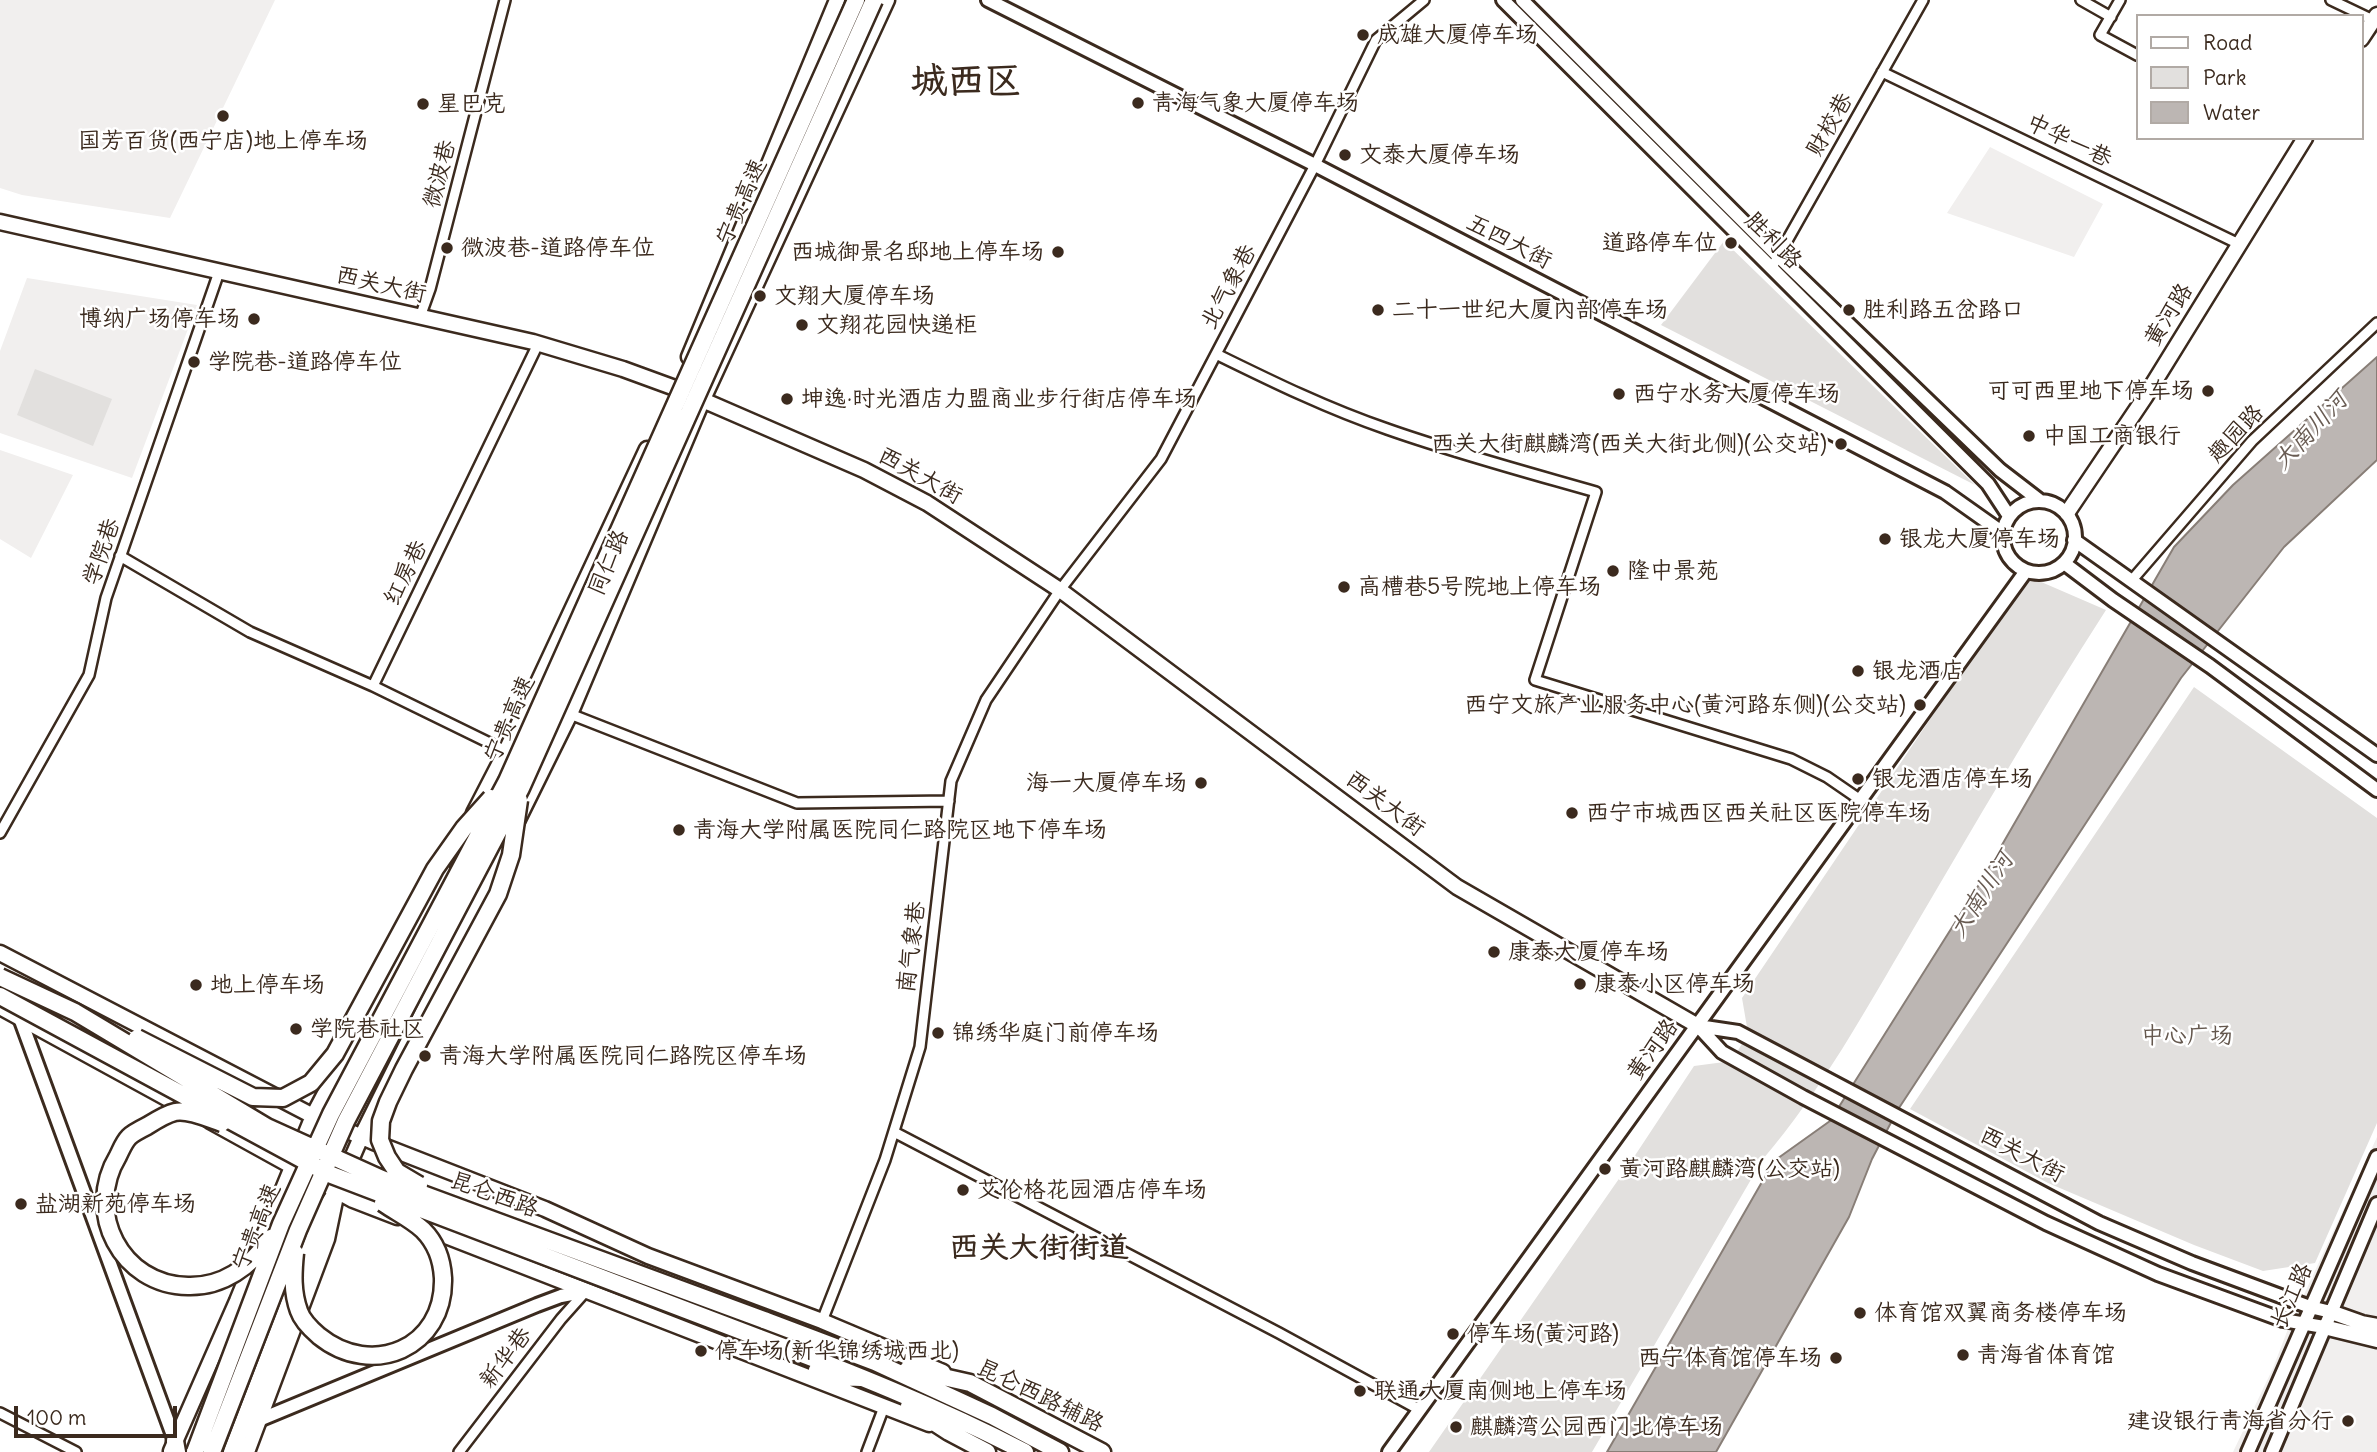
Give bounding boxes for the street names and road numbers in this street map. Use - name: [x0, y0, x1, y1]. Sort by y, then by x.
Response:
- street label: 财校巷: [1801, 88, 1859, 162]
- street label: 中华一巷: [2022, 108, 2116, 174]
- street label: 微波巷: [418, 137, 462, 211]
- street label: 宁贵高速: [711, 154, 773, 250]
- street label: 胜利路: [1739, 207, 1807, 275]
- street label: 五四大街: [1462, 209, 1556, 275]
- street label: 北气象巷: [1195, 240, 1263, 334]
- street label: 西关大街: [333, 261, 429, 309]
- street label: 黄河路: [2139, 278, 2199, 352]
- street label: 趣园路: [2202, 399, 2270, 469]
- street label: 西关大街: [873, 442, 967, 510]
- street label: 学院巷: [78, 515, 126, 589]
- street label: 同仁路: [583, 526, 635, 600]
- street label: 红房巷: [378, 536, 434, 610]
- street label: 宁贵高速: [479, 671, 541, 767]
- street label: 西关大街: [1340, 765, 1430, 843]
- street label: 南气象巷: [893, 900, 931, 994]
- street label: 黄河路: [1622, 1014, 1684, 1086]
- street label: 西关大街: [1975, 1121, 2069, 1189]
- street label: 昆仑西路: [446, 1166, 542, 1224]
- street label: 宁贵高速: [227, 1179, 287, 1275]
- street label: 长江路: [2265, 1259, 2319, 1333]
- street label: 新华巷: [474, 1322, 538, 1394]
- street label: 昆仑西路辅路: [972, 1353, 1108, 1439]

